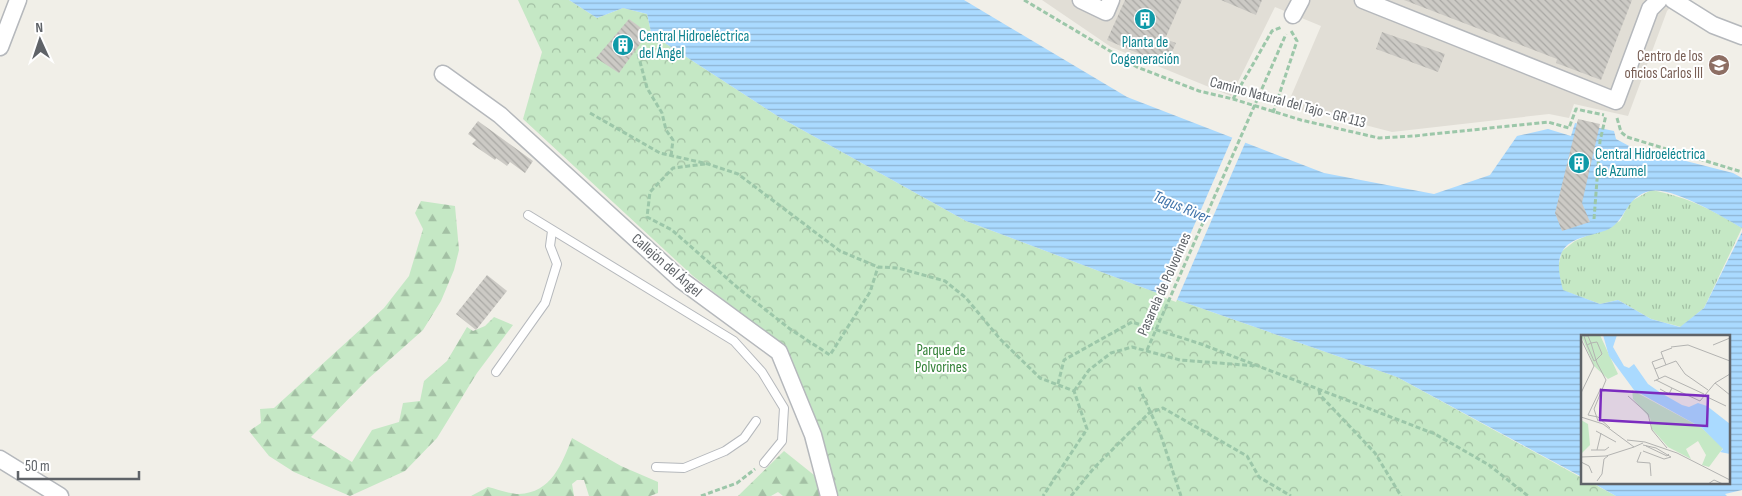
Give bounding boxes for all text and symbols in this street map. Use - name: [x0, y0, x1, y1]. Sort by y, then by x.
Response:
- building icon: Planta de Cogeneración: [1133, 7, 1157, 31]
- north arrow: [15, 15, 65, 65]
- text: N: [35, 19, 44, 36]
- place label: Central Hidroeléctrica del Ángel: [639, 27, 749, 63]
- building icon: Central Hidroeléctrica del Ángel: [611, 33, 635, 57]
- place label: Planta de Cogeneración: [1110, 33, 1180, 69]
- place label: Centro de los oficios Carlos III: [1625, 47, 1703, 83]
- school or university icon: Centro de los oficios Carlos III: [1707, 53, 1731, 77]
- street label: Camino Natural del Tajo - GR 113: [1208, 73, 1368, 132]
- place label: Central Hidroeléctrica de Azumel: [1595, 145, 1705, 181]
- building icon: Central Hidroeléctrica de Azumel: [1567, 151, 1591, 175]
- water label: Tagus River: [1150, 187, 1213, 228]
- street label: Callejón del Ángel: [627, 230, 706, 301]
- street label: Pasarela de Polvorines: [1133, 230, 1196, 339]
- inset map: [1581, 335, 1730, 484]
- park label: Parque de Polvorines: [915, 341, 967, 377]
- scale bar: [18, 448, 139, 480]
- text: 50 m: [25, 457, 50, 476]

